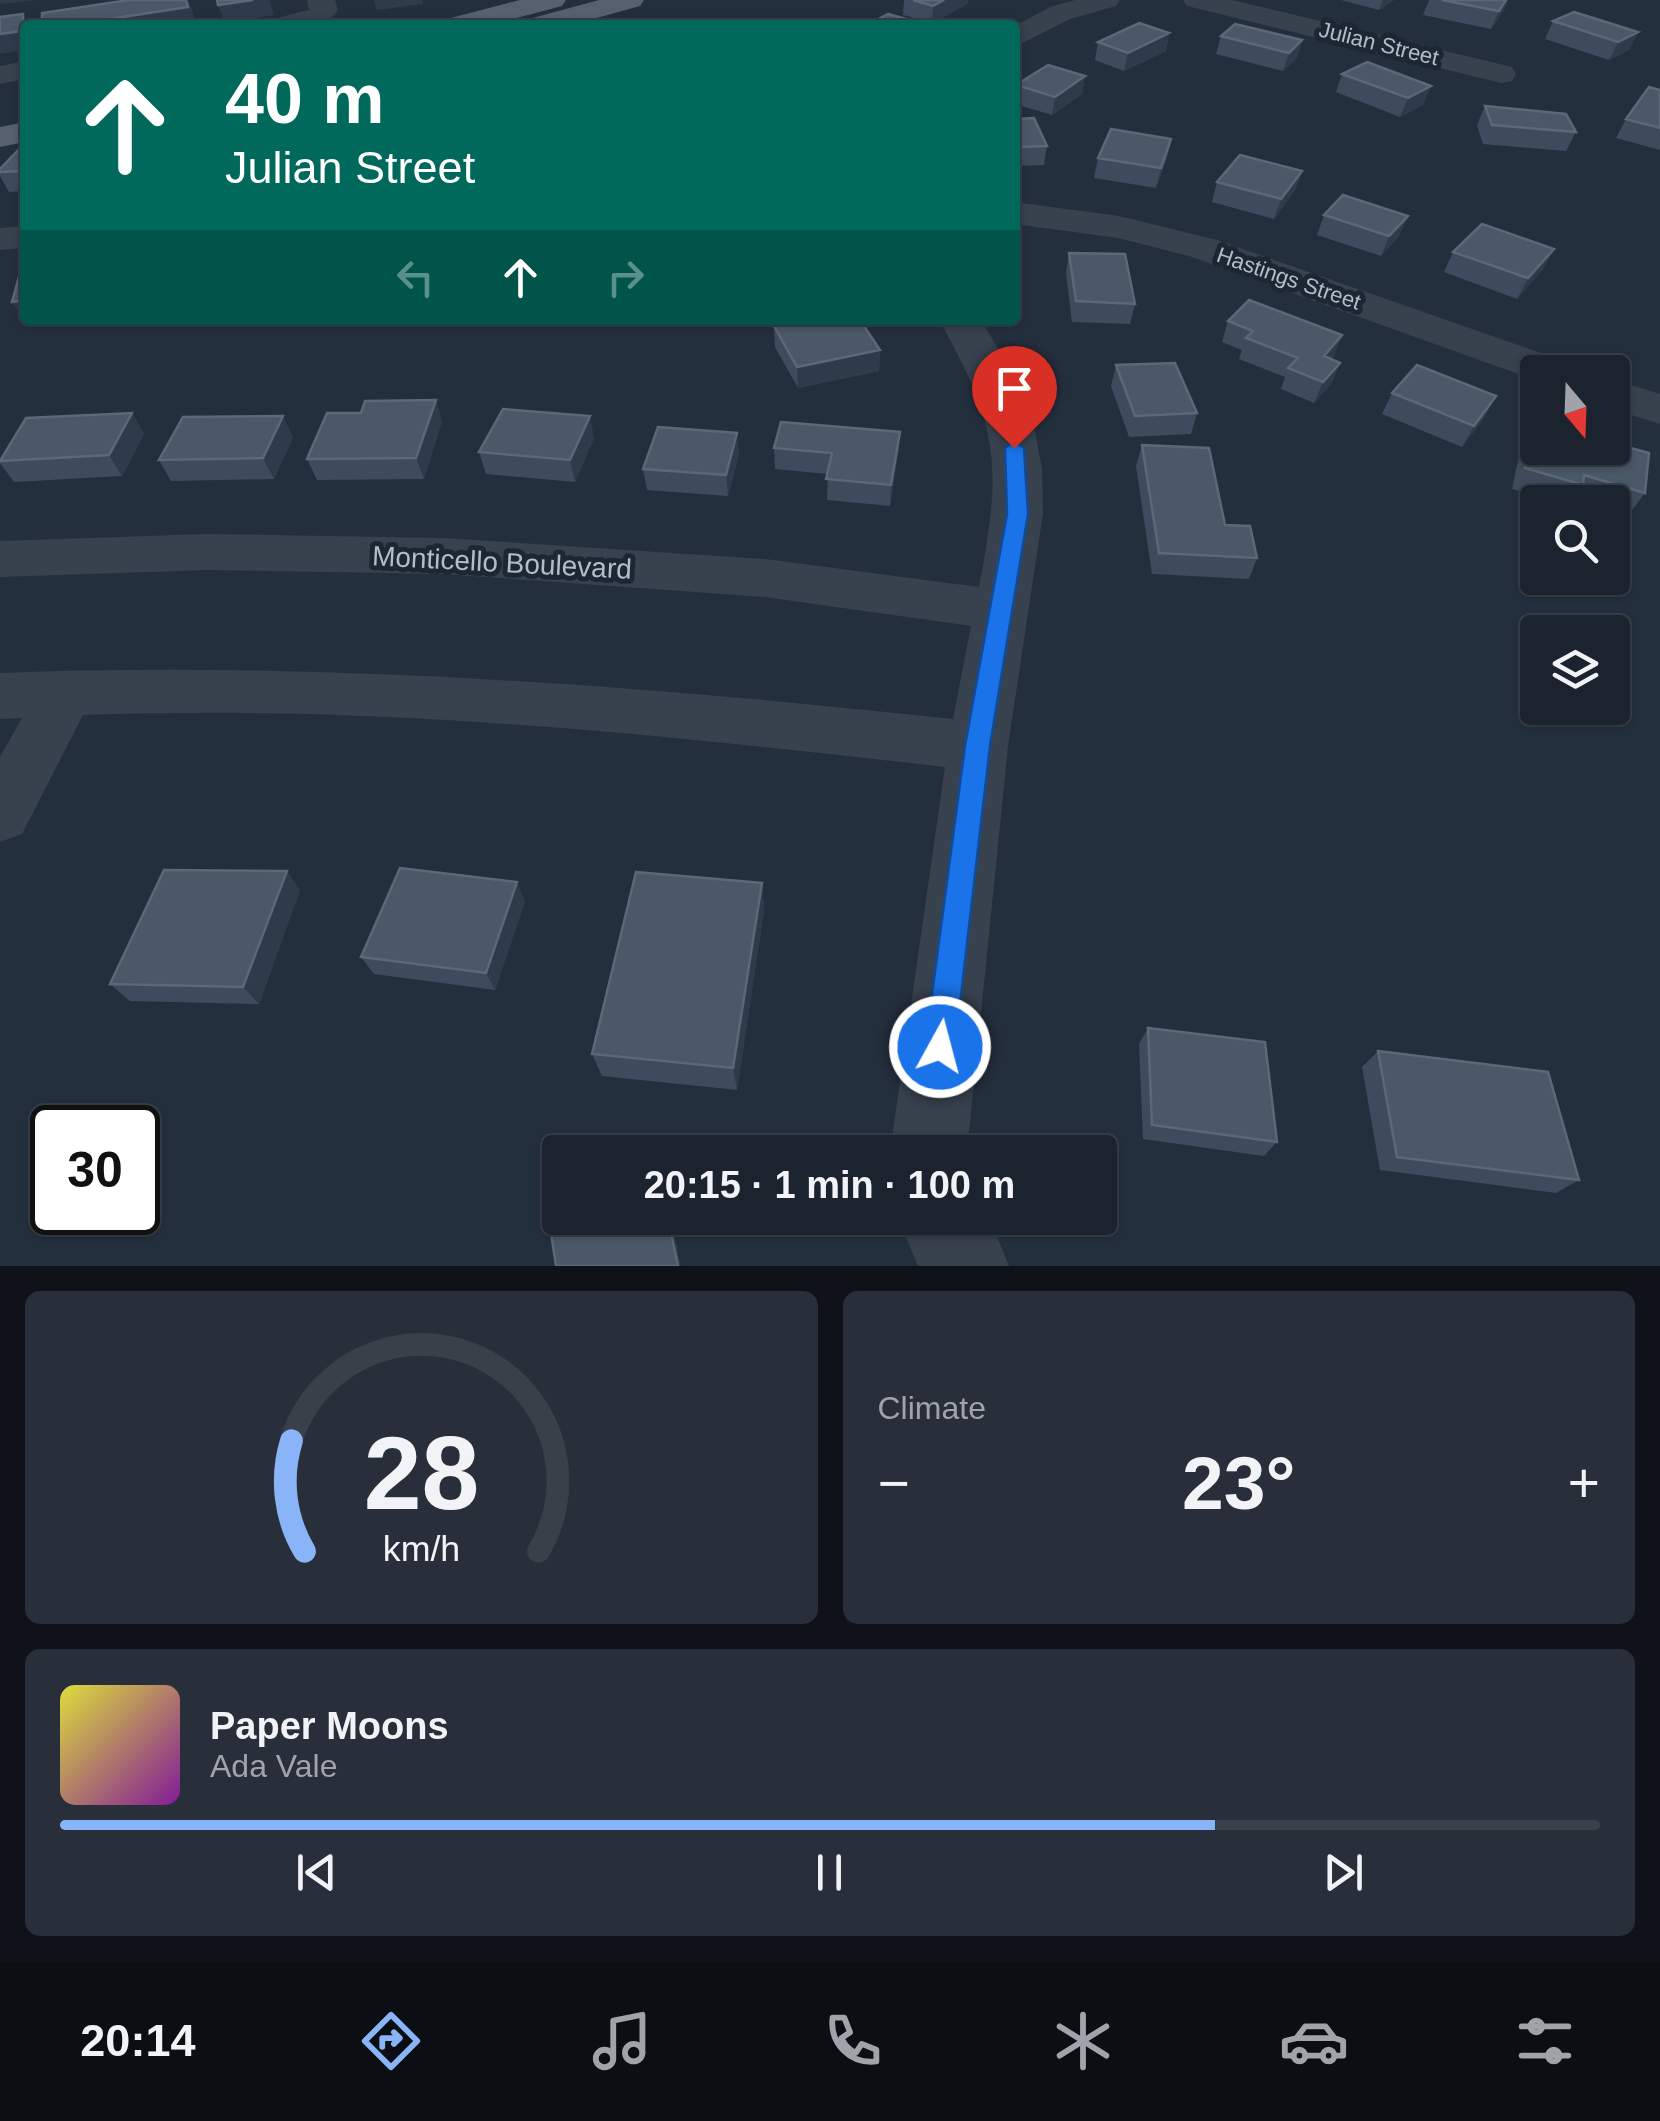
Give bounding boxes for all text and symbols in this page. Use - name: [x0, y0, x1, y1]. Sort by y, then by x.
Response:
- street label: Julian Street: [1317, 17, 1441, 70]
- icon: ahead: [60, 60, 190, 190]
- text: 40 m: [225, 60, 385, 138]
- text: Julian Street: [225, 142, 475, 193]
- street label: Hastings Street: [1214, 242, 1364, 315]
- icon: left: [388, 250, 443, 305]
- icon: ahead: [493, 250, 548, 305]
- icon: right: [598, 250, 653, 305]
- pin: [972, 346, 1057, 449]
- north arrow: [1520, 355, 1630, 465]
- map controls: [1520, 355, 1630, 725]
- icon: arrive: [987, 361, 1042, 416]
- button: search: [1520, 485, 1630, 595]
- street label: Monticello Boulevard: [371, 540, 633, 585]
- button: layers: [1520, 615, 1630, 725]
- position arrow: [888, 995, 992, 1099]
- speed limit sign: 30: [30, 1105, 160, 1235]
- text: 20:15 · 1 min · 100 m: [644, 1164, 1015, 1206]
- text: Climate: [878, 1390, 986, 1426]
- text: 28: [363, 1415, 479, 1531]
- text: 23°: [1182, 1441, 1295, 1525]
- text: −: [878, 1452, 910, 1514]
- text: +: [1568, 1452, 1600, 1514]
- text: km/h: [383, 1529, 460, 1569]
- text: Paper Moons: [210, 1705, 449, 1747]
- text: Ada Vale: [210, 1748, 338, 1784]
- icon: previous: [289, 1845, 344, 1900]
- icon: pause: [802, 1845, 857, 1900]
- icon: next: [1316, 1845, 1371, 1900]
- icon: directions: [356, 2006, 426, 2076]
- icon: music: [587, 2006, 657, 2076]
- icon: phone: [818, 2006, 888, 2076]
- icon: climate: [1048, 2006, 1118, 2076]
- icon: car: [1279, 2006, 1349, 2076]
- icon: filters: [1510, 2006, 1580, 2076]
- text: 20:14: [80, 2015, 195, 2066]

